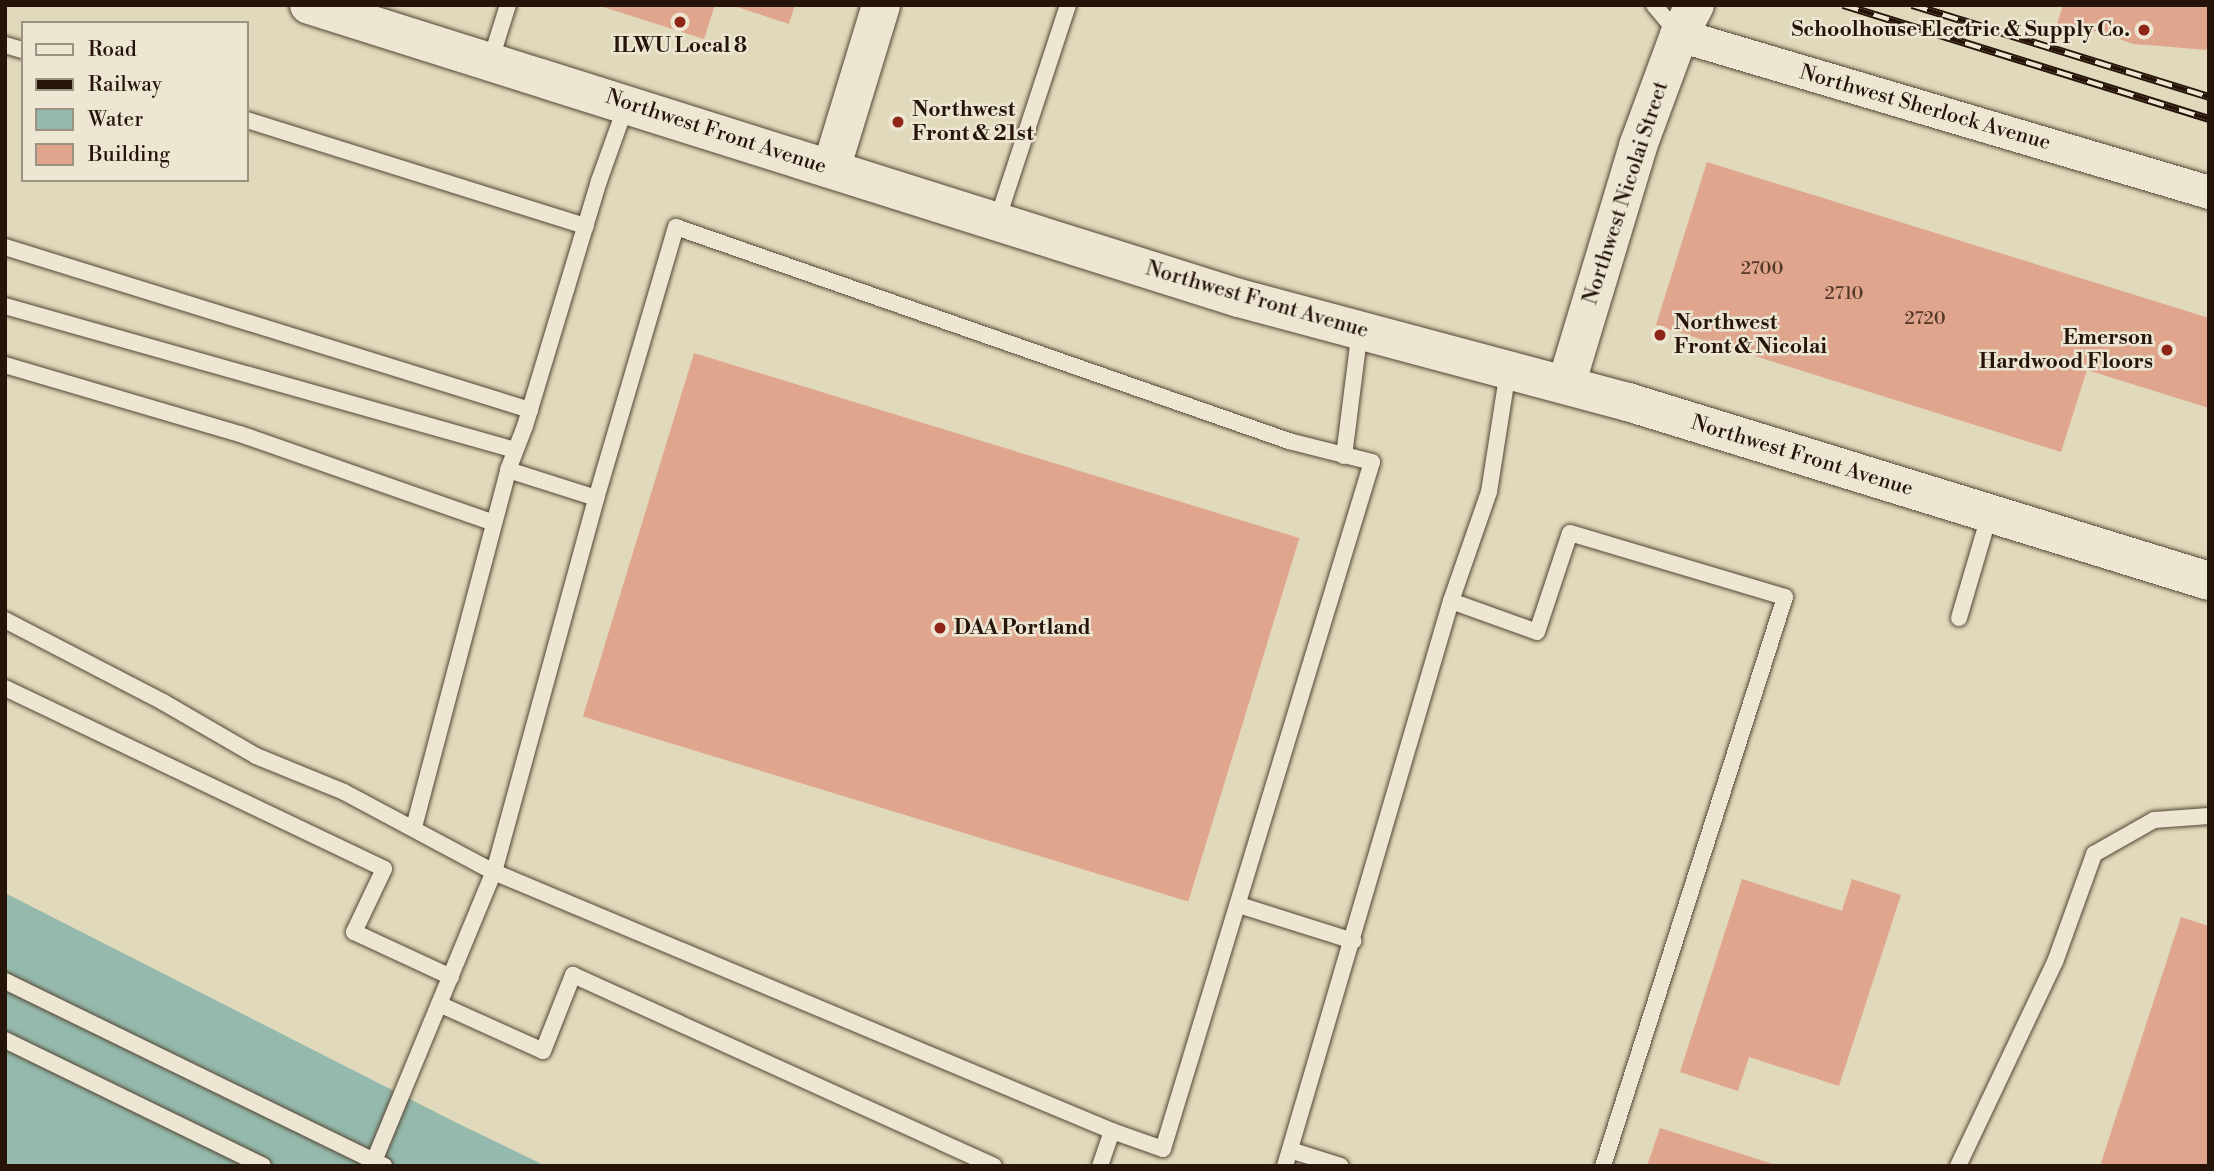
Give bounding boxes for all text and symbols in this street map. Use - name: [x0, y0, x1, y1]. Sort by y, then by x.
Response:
- marker: ILWU Local 8: [672, 14, 688, 30]
- place label: Schoolhouse Electric & Supply Co.: [1791, 17, 2130, 43]
- legend: [21, 21, 248, 182]
- marker: Schoolhouse Electric & Supply Co.: [2136, 22, 2152, 38]
- place label: ILWU Local 8: [613, 33, 747, 59]
- text: Road: [88, 37, 137, 63]
- street label: Northwest Sherlock Avenue: [1797, 60, 2053, 156]
- text: Railway: [88, 72, 162, 98]
- street label: Northwest Nicolai Street: [1578, 78, 1674, 308]
- street label: Northwest Front Avenue: [602, 84, 830, 180]
- place label: Northwest Front & 21st: [912, 97, 1034, 147]
- text: Water: [88, 107, 143, 133]
- marker: Northwest Front & 21st: [890, 114, 906, 130]
- text: Building: [88, 142, 170, 168]
- street label: Northwest Front Avenue: [1143, 256, 1371, 344]
- house number: 2700: [1741, 258, 1783, 280]
- house number: 2710: [1824, 283, 1864, 305]
- house number: 2720: [1904, 308, 1946, 330]
- place label: Northwest Front & Nicolai: [1674, 310, 1827, 360]
- place label: Emerson Hardwood Floors: [1979, 325, 2153, 375]
- marker: Northwest Front & Nicolai: [1652, 327, 1668, 343]
- marker: Emerson Hardwood Floors: [2159, 342, 2175, 358]
- street label: Northwest Front Avenue: [1688, 410, 1916, 502]
- place label: DAA Portland: [954, 615, 1091, 641]
- marker: DAA Portland: [932, 620, 948, 636]

